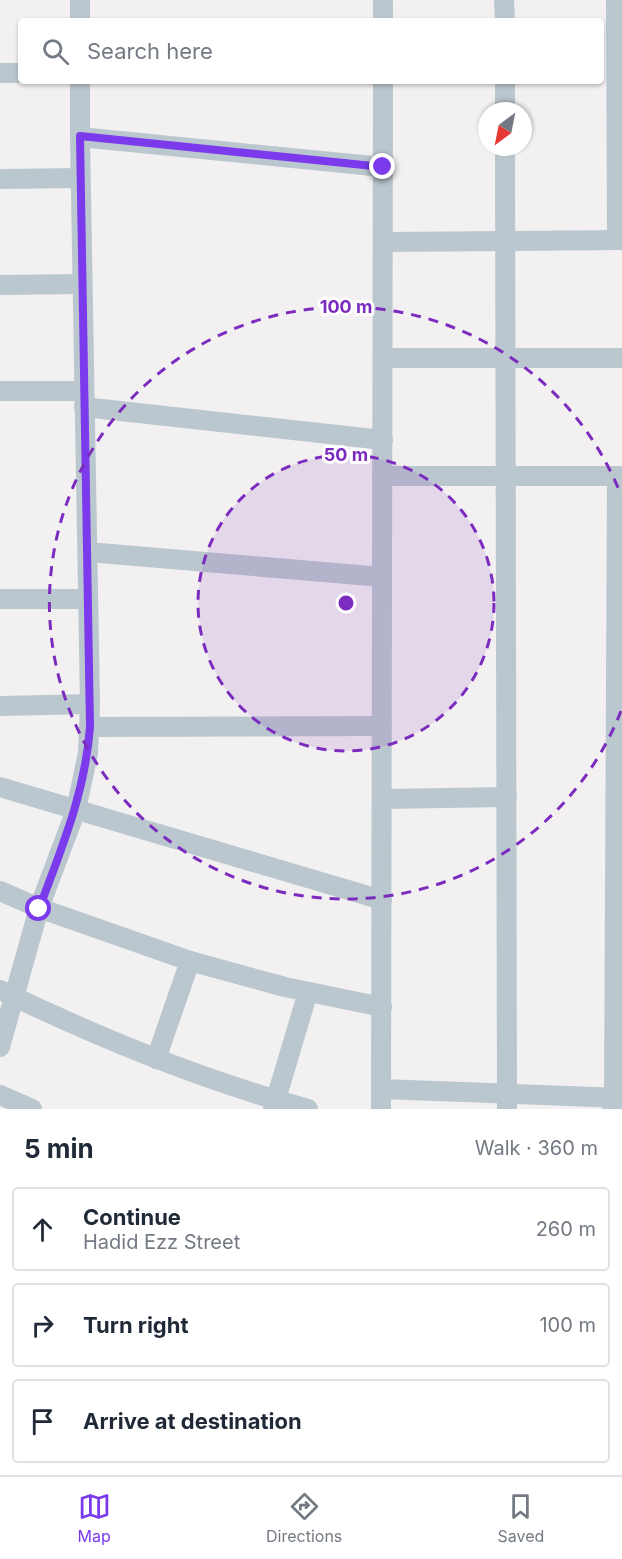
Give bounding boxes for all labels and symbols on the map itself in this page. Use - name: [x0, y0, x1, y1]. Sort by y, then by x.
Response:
- north arrow: [478, 102, 532, 156]
- route end: [369, 153, 395, 179]
- text: 100 m: [320, 296, 372, 317]
- text: 50 m: [324, 444, 368, 465]
- centre of rings: [336, 593, 356, 613]
- route start: [25, 895, 51, 921]

